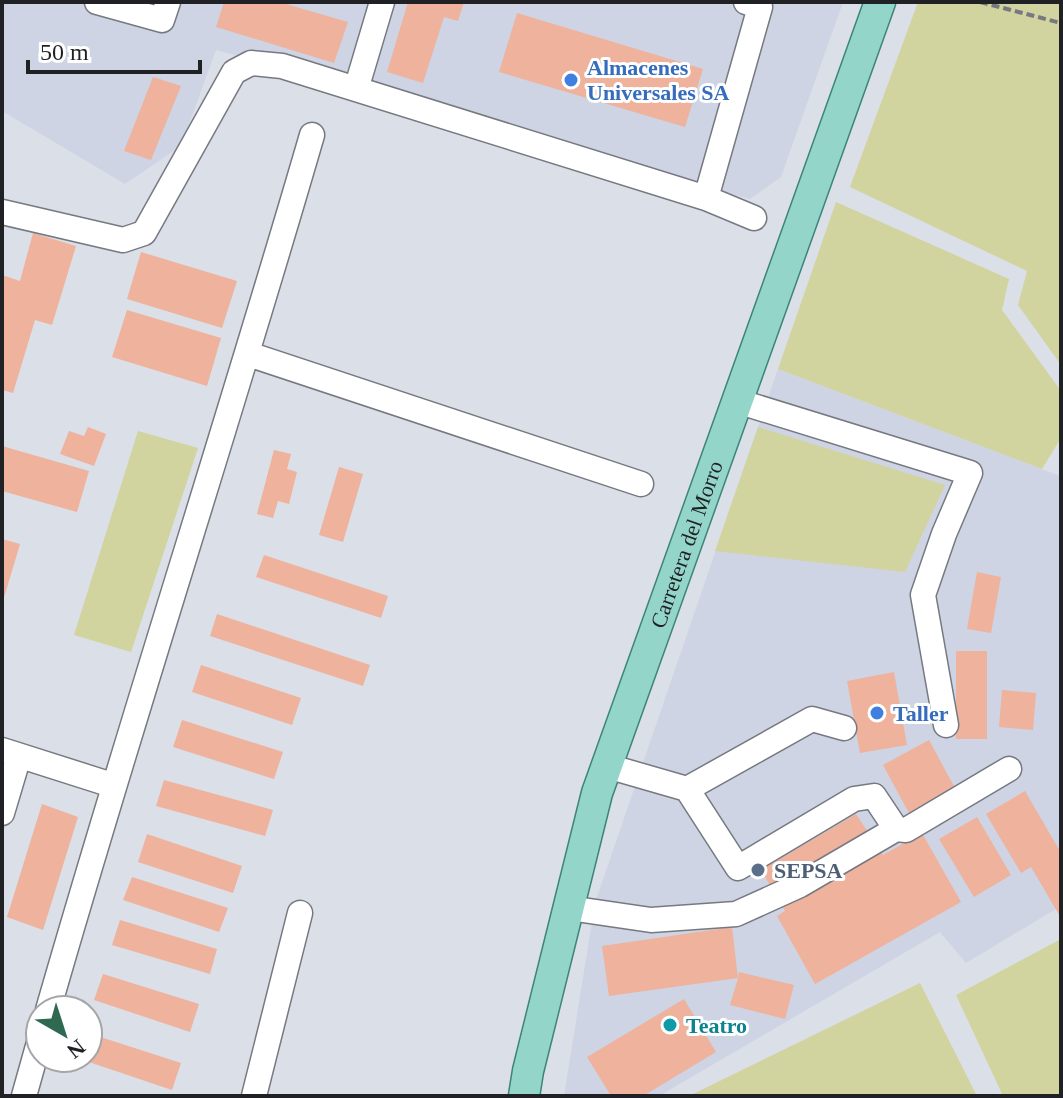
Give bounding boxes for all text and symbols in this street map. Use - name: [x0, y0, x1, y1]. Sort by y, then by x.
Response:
- scale bar: [28, 24, 200, 74]
- text: 50 m: [40, 39, 89, 65]
- place label: Almacenes Universales SA: [587, 55, 730, 105]
- marker: Almacenes Universales SA: [562, 71, 580, 89]
- street label: Carretera del Morro: [645, 457, 727, 631]
- place label: Taller: [893, 701, 949, 726]
- marker: Taller: [868, 704, 886, 722]
- place label: SEPSA: [774, 858, 843, 883]
- marker: SEPSA: [749, 861, 767, 879]
- north arrow: [24, 994, 104, 1074]
- place label: Teatro: [686, 1013, 747, 1038]
- marker: Teatro: [661, 1016, 679, 1034]
- text: N: [62, 1034, 90, 1064]

